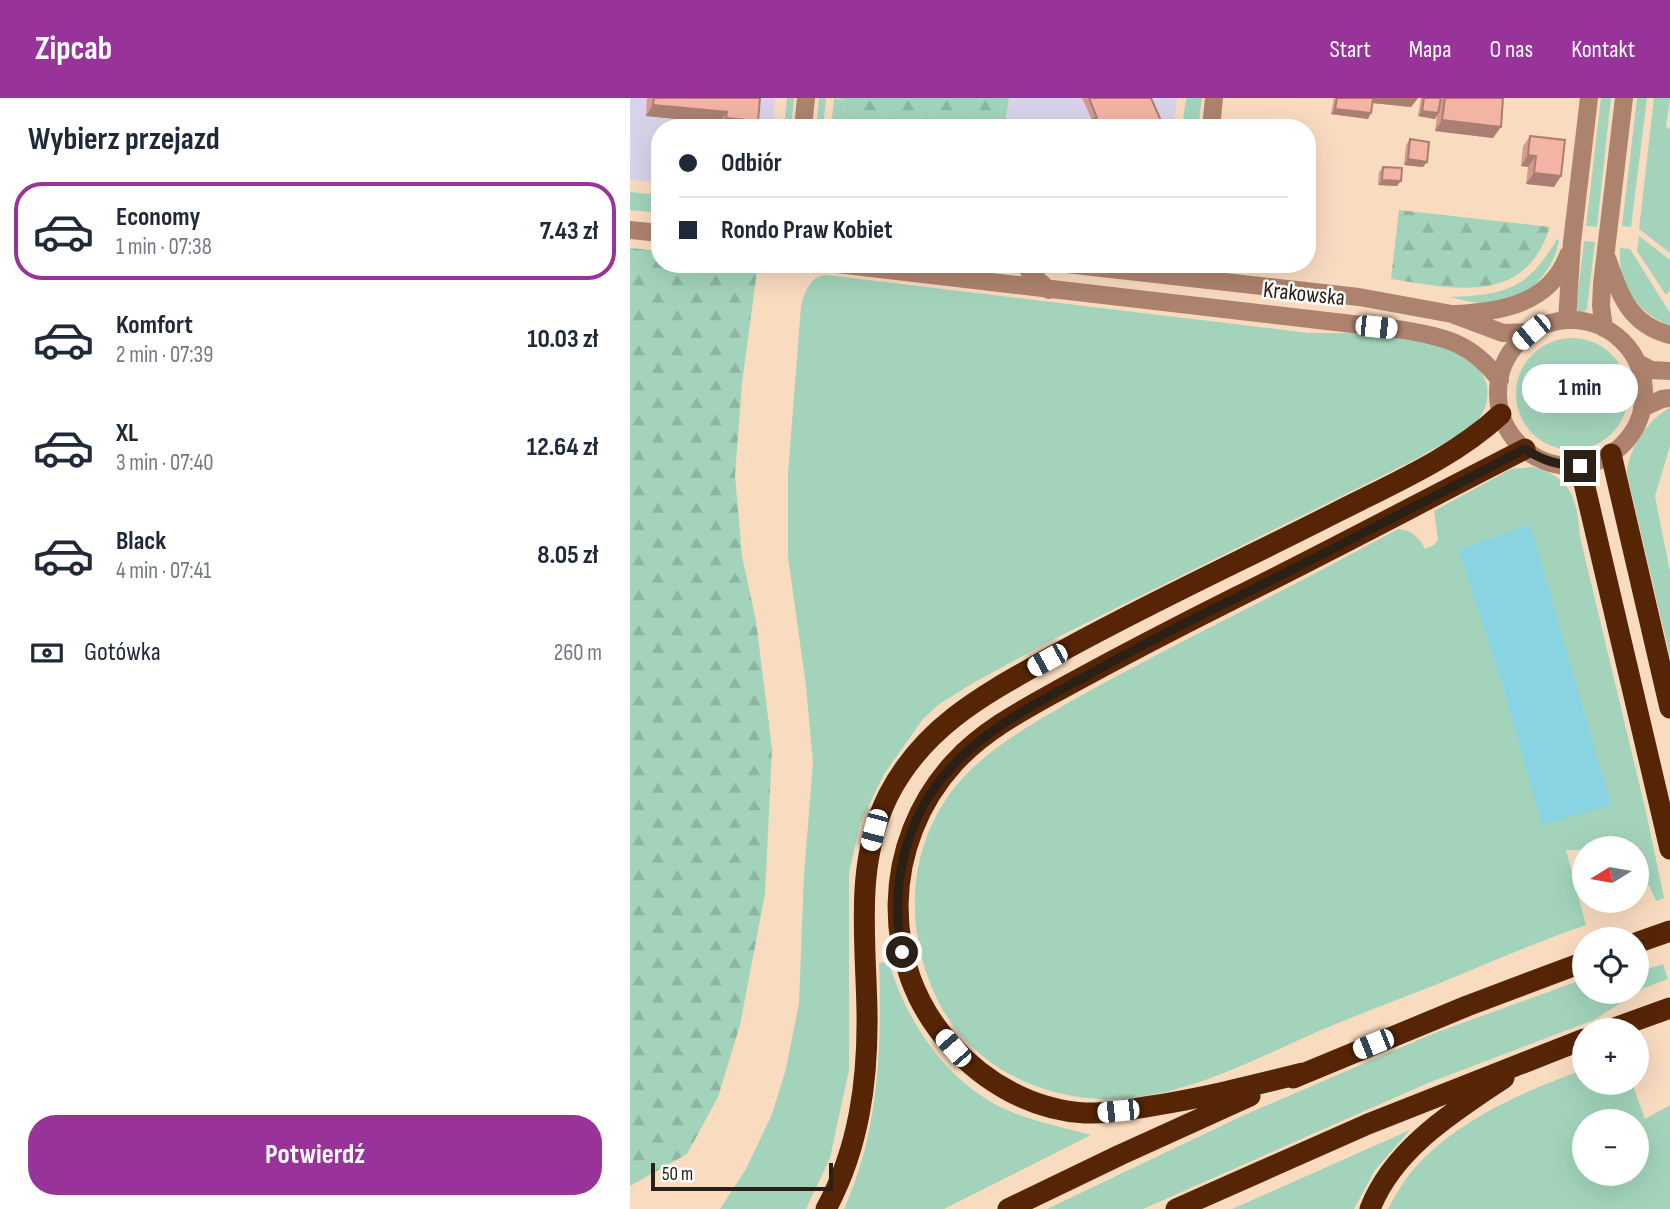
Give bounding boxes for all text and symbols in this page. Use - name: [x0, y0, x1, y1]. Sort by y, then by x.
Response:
- text: Zipcab: [35, 29, 112, 69]
- text: Start: [1330, 35, 1371, 64]
- text: Mapa: [1409, 35, 1451, 64]
- text: O nas: [1489, 35, 1533, 64]
- text: Kontakt: [1571, 35, 1635, 64]
- text: Wybierz przejazd: [28, 120, 220, 159]
- text: Odbiór: [721, 148, 782, 179]
- icon: car: [32, 200, 95, 263]
- text: Economy: [116, 202, 200, 233]
- text: Rondo Praw Kobiet: [721, 215, 893, 246]
- text: 7.43 zł: [540, 216, 598, 247]
- text: 1 min · 07:38: [116, 233, 212, 261]
- street label: Krakowska: [1262, 276, 1346, 312]
- icon: car: [32, 308, 95, 371]
- text: Komfort: [116, 310, 193, 341]
- car: [1509, 310, 1554, 354]
- car: [1355, 314, 1398, 340]
- text: 10.03 zł: [527, 324, 598, 355]
- text: 2 min · 07:39: [116, 341, 213, 369]
- callout: 1 min: [1522, 364, 1638, 414]
- text: 1 min: [1559, 374, 1601, 402]
- icon: car: [32, 416, 95, 479]
- text: XL: [116, 418, 138, 449]
- text: 12.64 zł: [527, 432, 598, 463]
- text: 3 min · 07:40: [116, 449, 214, 477]
- route end: [1564, 450, 1596, 482]
- icon: car: [32, 524, 95, 587]
- text: Black: [116, 526, 166, 557]
- text: 8.05 zł: [537, 540, 598, 571]
- text: 4 min · 07:41: [116, 557, 211, 585]
- icon: cash: [28, 634, 66, 672]
- text: Gotówka: [84, 637, 161, 668]
- text: 260 m: [554, 639, 602, 667]
- car: [1024, 641, 1071, 679]
- car: [859, 807, 890, 853]
- north arrow: [1572, 836, 1648, 914]
- map controls: [1572, 836, 1649, 1186]
- button: locate: [1572, 927, 1649, 1004]
- route start: [886, 936, 918, 968]
- button: +: [1572, 1018, 1649, 1095]
- car: [932, 1025, 975, 1071]
- car: [1350, 1026, 1397, 1062]
- car: [1097, 1098, 1140, 1124]
- button: −: [1572, 1109, 1649, 1186]
- button: Potwierdź: [28, 1115, 602, 1195]
- scale bar: [651, 1160, 833, 1192]
- text: 50 m: [662, 1163, 693, 1186]

